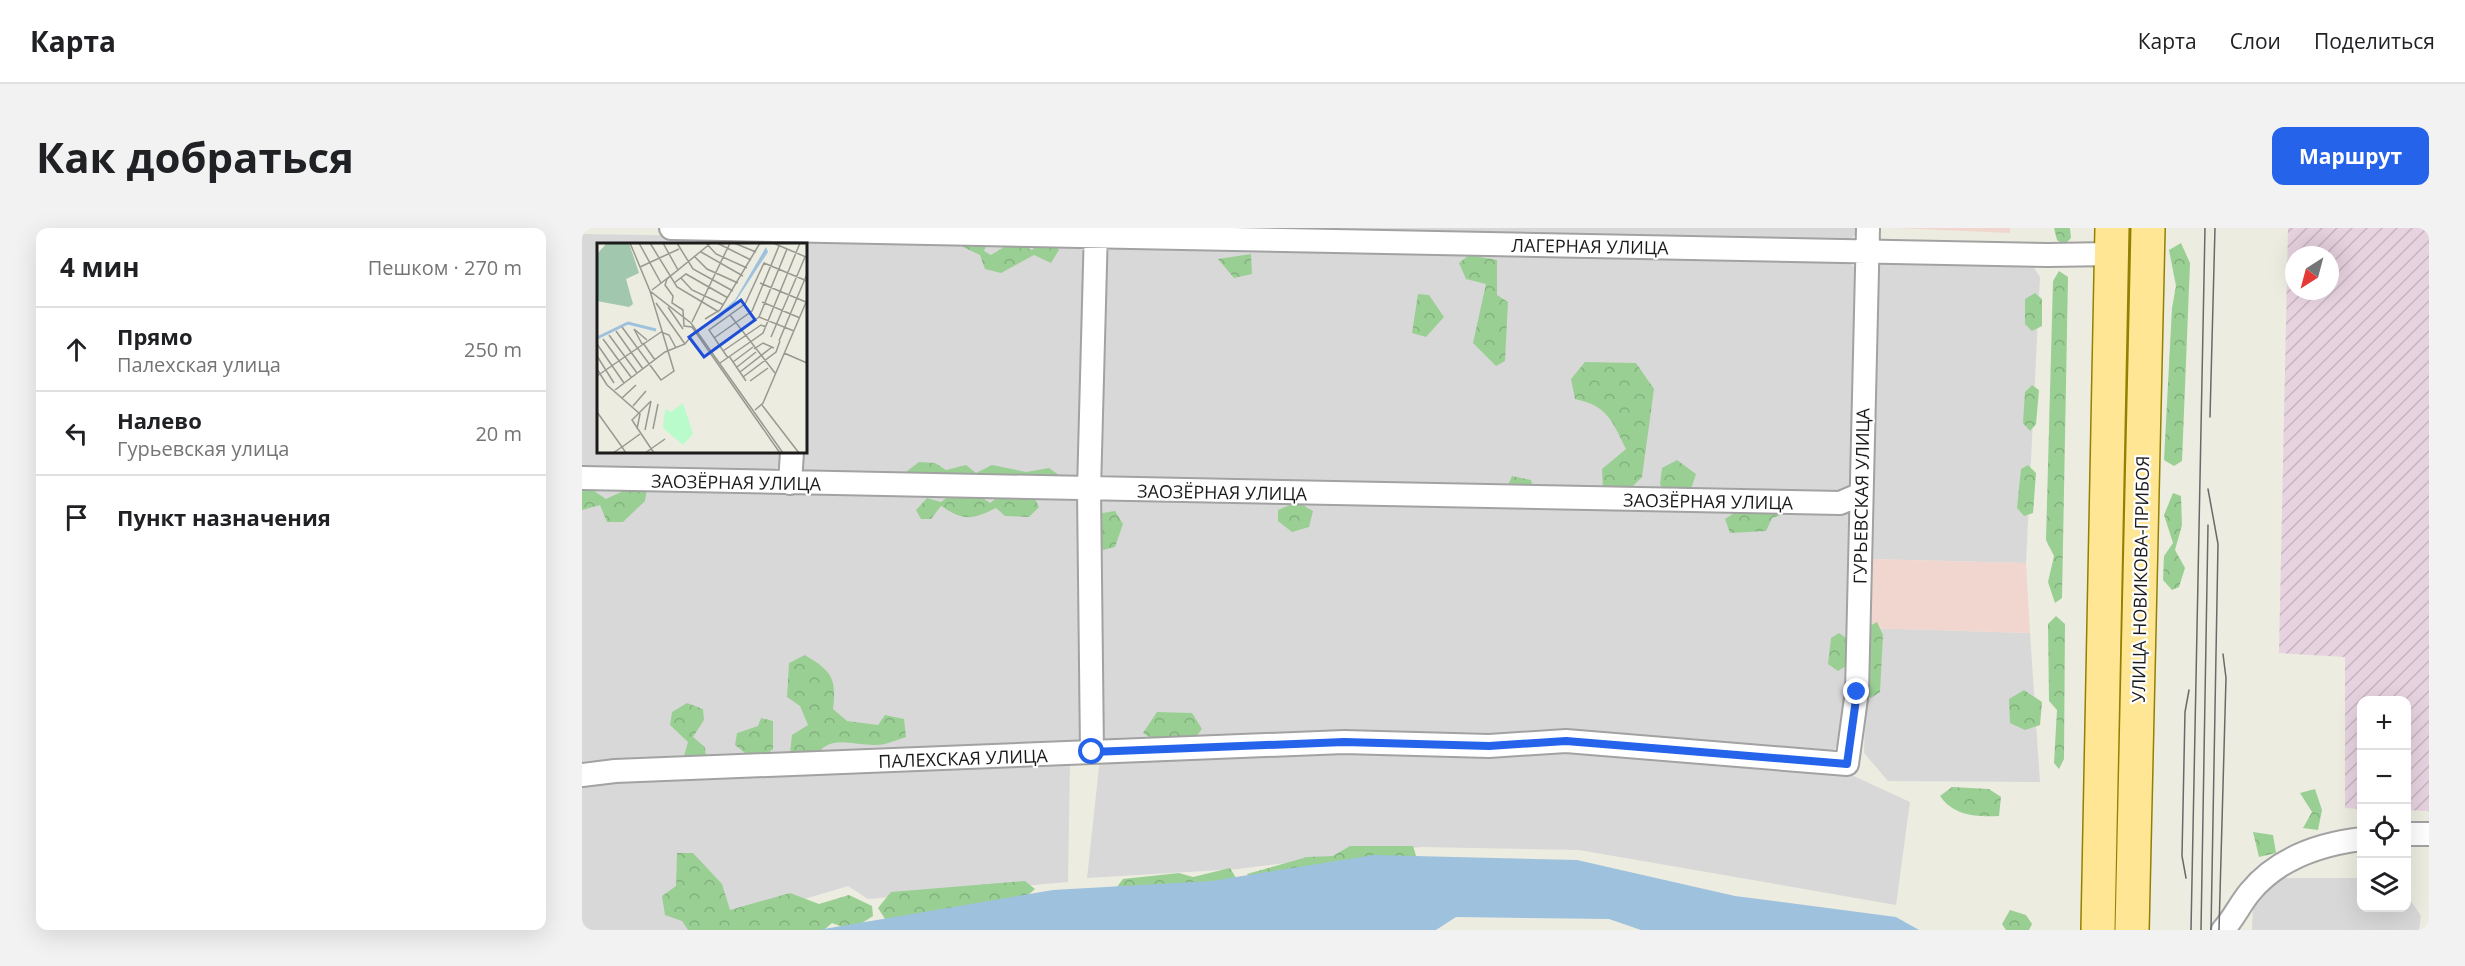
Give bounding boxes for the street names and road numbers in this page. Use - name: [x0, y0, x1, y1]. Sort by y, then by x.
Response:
- street label: ЛАГЕРНАЯ УЛИЦА: [1511, 233, 1669, 259]
- street label: ГУРЬЕВСКАЯ УЛИЦА: [1847, 407, 1875, 584]
- street label: УЛИЦА НОВИКОВА-ПРИБОЯ: [2126, 455, 2154, 703]
- street label: ЗАОЗЁРНАЯ УЛИЦА: [651, 469, 822, 495]
- street label: ЗАОЗЁРНАЯ УЛИЦА: [1137, 479, 1308, 505]
- street label: ЗАОЗЁРНАЯ УЛИЦА: [1623, 488, 1794, 514]
- street label: ПАЛЕХСКАЯ УЛИЦА: [878, 743, 1049, 773]

